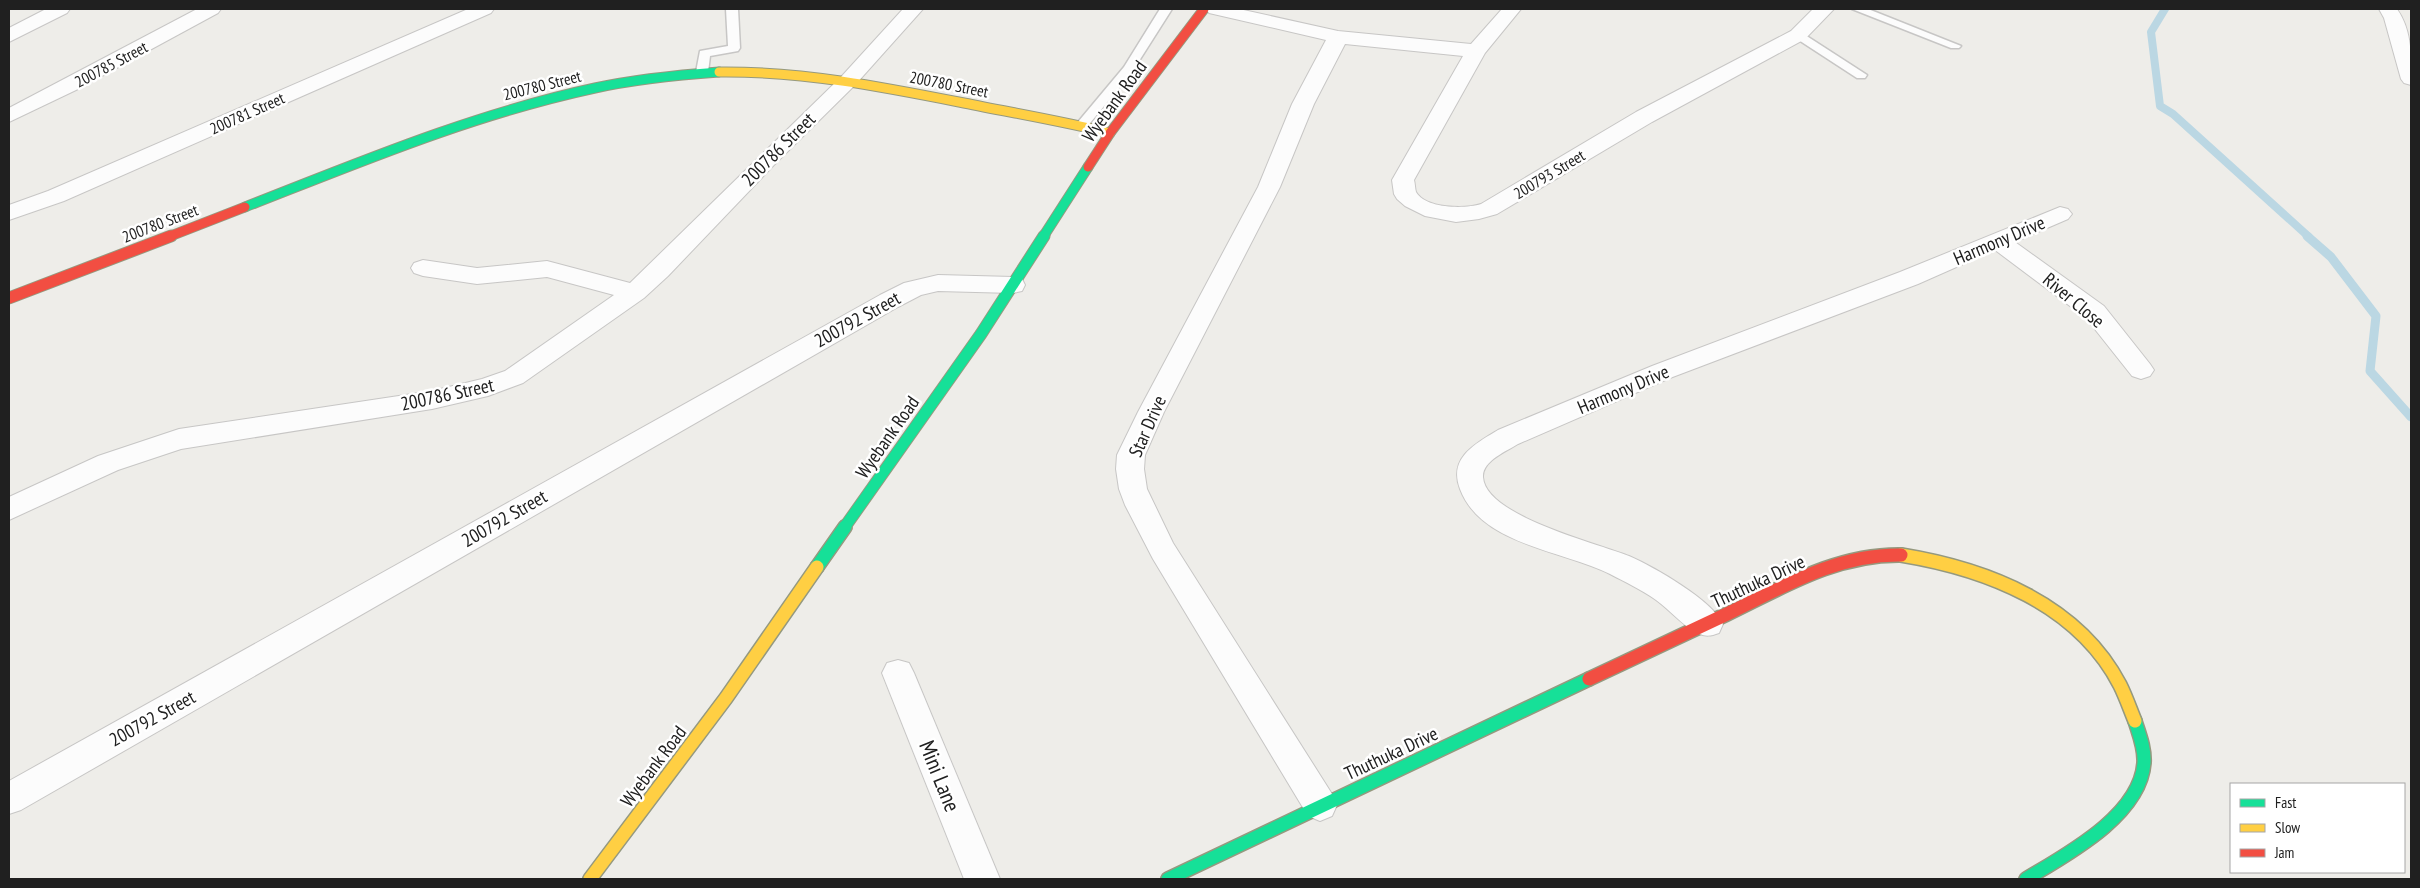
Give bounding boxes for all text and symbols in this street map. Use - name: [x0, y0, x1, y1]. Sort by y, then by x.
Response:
- street label: 200785 Street: [71, 36, 151, 92]
- street label: Wyebank Road: [1076, 55, 1152, 147]
- street label: 200780 Street: [501, 66, 584, 104]
- street label: 200780 Street: [908, 67, 991, 102]
- street label: 200781 Street: [207, 87, 288, 138]
- street label: 200786 Street: [736, 107, 820, 191]
- street label: 200793 Street: [1510, 145, 1589, 203]
- street label: 200780 Street: [119, 199, 201, 247]
- street label: Harmony Drive: [1950, 210, 2048, 270]
- street label: River Close: [2038, 267, 2110, 333]
- street label: 200792 Street: [810, 285, 905, 352]
- street label: Harmony Drive: [1574, 359, 1672, 419]
- street label: 200786 Street: [398, 372, 497, 416]
- street label: Wyebank Road: [850, 391, 924, 483]
- street label: Star Drive: [1123, 391, 1171, 460]
- street label: 200792 Street: [457, 484, 552, 552]
- street label: Thuthuka Drive: [1707, 549, 1809, 613]
- street label: 200792 Street: [105, 684, 200, 751]
- street label: Wyebank Road: [615, 721, 691, 811]
- street label: Thuthuka Drive: [1340, 721, 1442, 785]
- street label: Mini Lane: [913, 736, 967, 816]
- legend: [2230, 783, 2405, 873]
- text: Fast: [2275, 793, 2296, 812]
- text: Slow: [2275, 818, 2300, 837]
- text: Jam: [2274, 843, 2294, 862]

